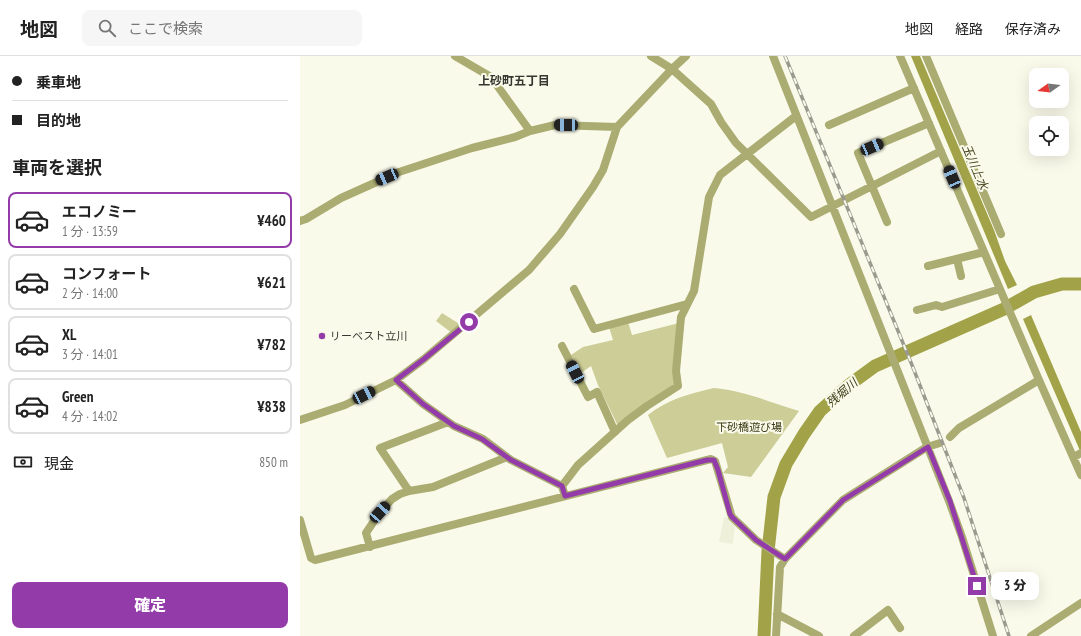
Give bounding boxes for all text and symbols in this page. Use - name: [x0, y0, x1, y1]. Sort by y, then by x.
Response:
- search box: [82, 10, 362, 46]
- text: 地図: [20, 17, 58, 41]
- icon: search: [96, 17, 118, 39]
- text: ここで検索: [128, 19, 203, 38]
- text: 地図: [905, 20, 933, 38]
- text: 経路: [955, 20, 983, 38]
- text: 保存済み: [1005, 20, 1061, 38]
- north arrow: [1029, 68, 1069, 108]
- map controls: [1029, 68, 1069, 156]
- text: 乗車地: [36, 73, 81, 92]
- district label: 上砂町五丁目: [478, 73, 550, 88]
- text: 目的地: [36, 111, 81, 130]
- button: locate: [1029, 116, 1069, 156]
- car: [554, 119, 578, 131]
- car: [859, 137, 885, 157]
- water label: 玉川上水: [959, 142, 993, 194]
- text: 車両を選択: [12, 156, 102, 179]
- car: [942, 164, 962, 190]
- car: [374, 167, 400, 187]
- icon: car: [14, 202, 50, 238]
- text: エコノミー: [62, 202, 137, 221]
- text: ¥460: [257, 211, 286, 230]
- text: 1 分 · 13:59: [62, 223, 118, 240]
- icon: car: [14, 264, 50, 300]
- text: コンフォート: [62, 264, 152, 283]
- text: ¥621: [257, 273, 286, 292]
- text: 2 分 · 14:00: [62, 285, 118, 302]
- route start: [460, 313, 478, 331]
- text: XL: [62, 325, 76, 344]
- icon: car: [14, 326, 50, 362]
- place label: リーベスト立川: [330, 329, 407, 343]
- marker: リーベスト立川: [317, 331, 327, 341]
- text: ¥782: [257, 335, 286, 354]
- text: 3 分 · 14:01: [62, 346, 118, 363]
- car: [564, 359, 586, 385]
- water label: 残堀川: [823, 374, 862, 410]
- car: [351, 384, 377, 406]
- text: Green: [62, 387, 94, 406]
- icon: car: [14, 388, 50, 424]
- text: ¥838: [257, 397, 286, 416]
- text: 4 分 · 14:02: [62, 408, 118, 425]
- park label: 下砂橋遊び場: [716, 420, 782, 434]
- icon: cash: [12, 451, 34, 473]
- text: 現金: [44, 454, 74, 473]
- text: 850 m: [259, 454, 288, 471]
- car: [368, 499, 392, 525]
- callout: 3 分: [991, 572, 1039, 600]
- route end: [968, 577, 986, 595]
- text: 3 分: [1004, 577, 1026, 594]
- button: 確定: [12, 582, 288, 628]

